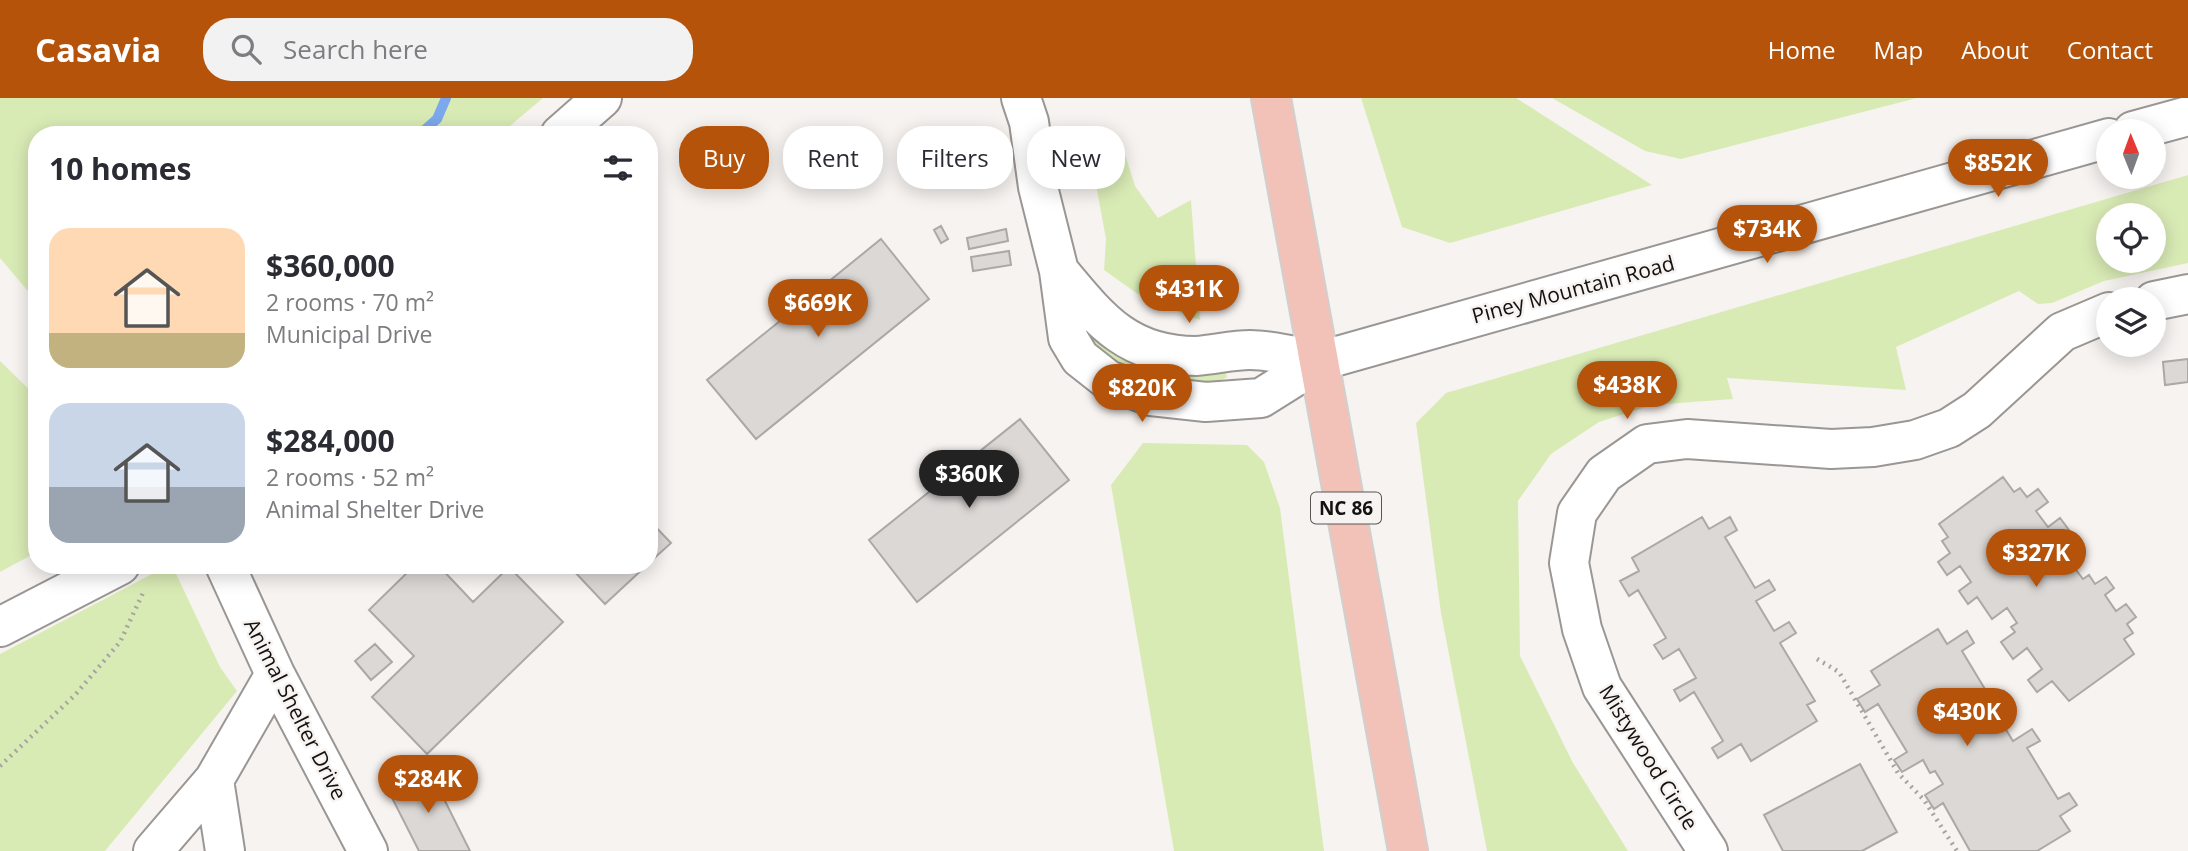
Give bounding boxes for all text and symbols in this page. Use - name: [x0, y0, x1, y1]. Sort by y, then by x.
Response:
- search box: [203, 18, 693, 81]
- text: Casavia: [35, 27, 161, 72]
- icon: search: [227, 30, 265, 68]
- text: Search here: [283, 31, 428, 67]
- text: Home: [1768, 33, 1836, 66]
- text: Map: [1874, 33, 1923, 66]
- text: About: [1961, 33, 2029, 66]
- text: Contact: [2067, 33, 2153, 66]
- north arrow: [2096, 119, 2166, 189]
- map controls: [2096, 119, 2166, 357]
- chip: Buy: [679, 126, 769, 189]
- chip: Rent: [783, 126, 883, 189]
- chip: Filters: [897, 126, 1013, 189]
- chip: New: [1027, 126, 1125, 189]
- pin: $852K: [1949, 140, 2047, 199]
- text: $852K: [1964, 146, 2032, 178]
- text: 10 homes: [49, 148, 192, 189]
- icon: filters: [599, 149, 637, 187]
- button: locate: [2096, 203, 2166, 273]
- pin: $734K: [1718, 206, 1816, 265]
- text: $734K: [1733, 212, 1801, 244]
- text: $360,000: [266, 245, 395, 286]
- street label: Piney Mountain Road: [1469, 248, 1677, 330]
- icon: home: [105, 256, 189, 340]
- pin: $431K: [1140, 266, 1238, 325]
- text: $431K: [1155, 272, 1223, 304]
- pin: $669K: [769, 280, 867, 339]
- text: 2 rooms · 70 m²: [266, 286, 434, 318]
- text: $669K: [784, 286, 852, 318]
- button: layers: [2096, 287, 2166, 357]
- text: Municipal Drive: [266, 318, 432, 350]
- pin: $438K: [1578, 362, 1676, 421]
- pin: $820K: [1093, 364, 1191, 424]
- text: $438K: [1593, 368, 1661, 400]
- text: $820K: [1108, 371, 1176, 403]
- text: $284,000: [266, 420, 395, 461]
- icon: home: [105, 431, 189, 515]
- pin: $360K: [920, 450, 1018, 510]
- text: $360K: [935, 457, 1003, 489]
- text: 2 rooms · 52 m²: [266, 461, 434, 493]
- road number: NC 86: [1311, 492, 1381, 524]
- text: Animal Shelter Drive: [266, 493, 485, 525]
- pin: $327K: [1987, 530, 2085, 589]
- text: $327K: [2002, 536, 2070, 568]
- street label: Animal Shelter Drive: [238, 614, 354, 804]
- street label: Mistywood Circle: [1593, 679, 1705, 835]
- pin: $430K: [1918, 688, 2016, 748]
- text: $430K: [1933, 695, 2001, 727]
- pin: $284K: [379, 756, 477, 815]
- text: $284K: [394, 762, 462, 794]

